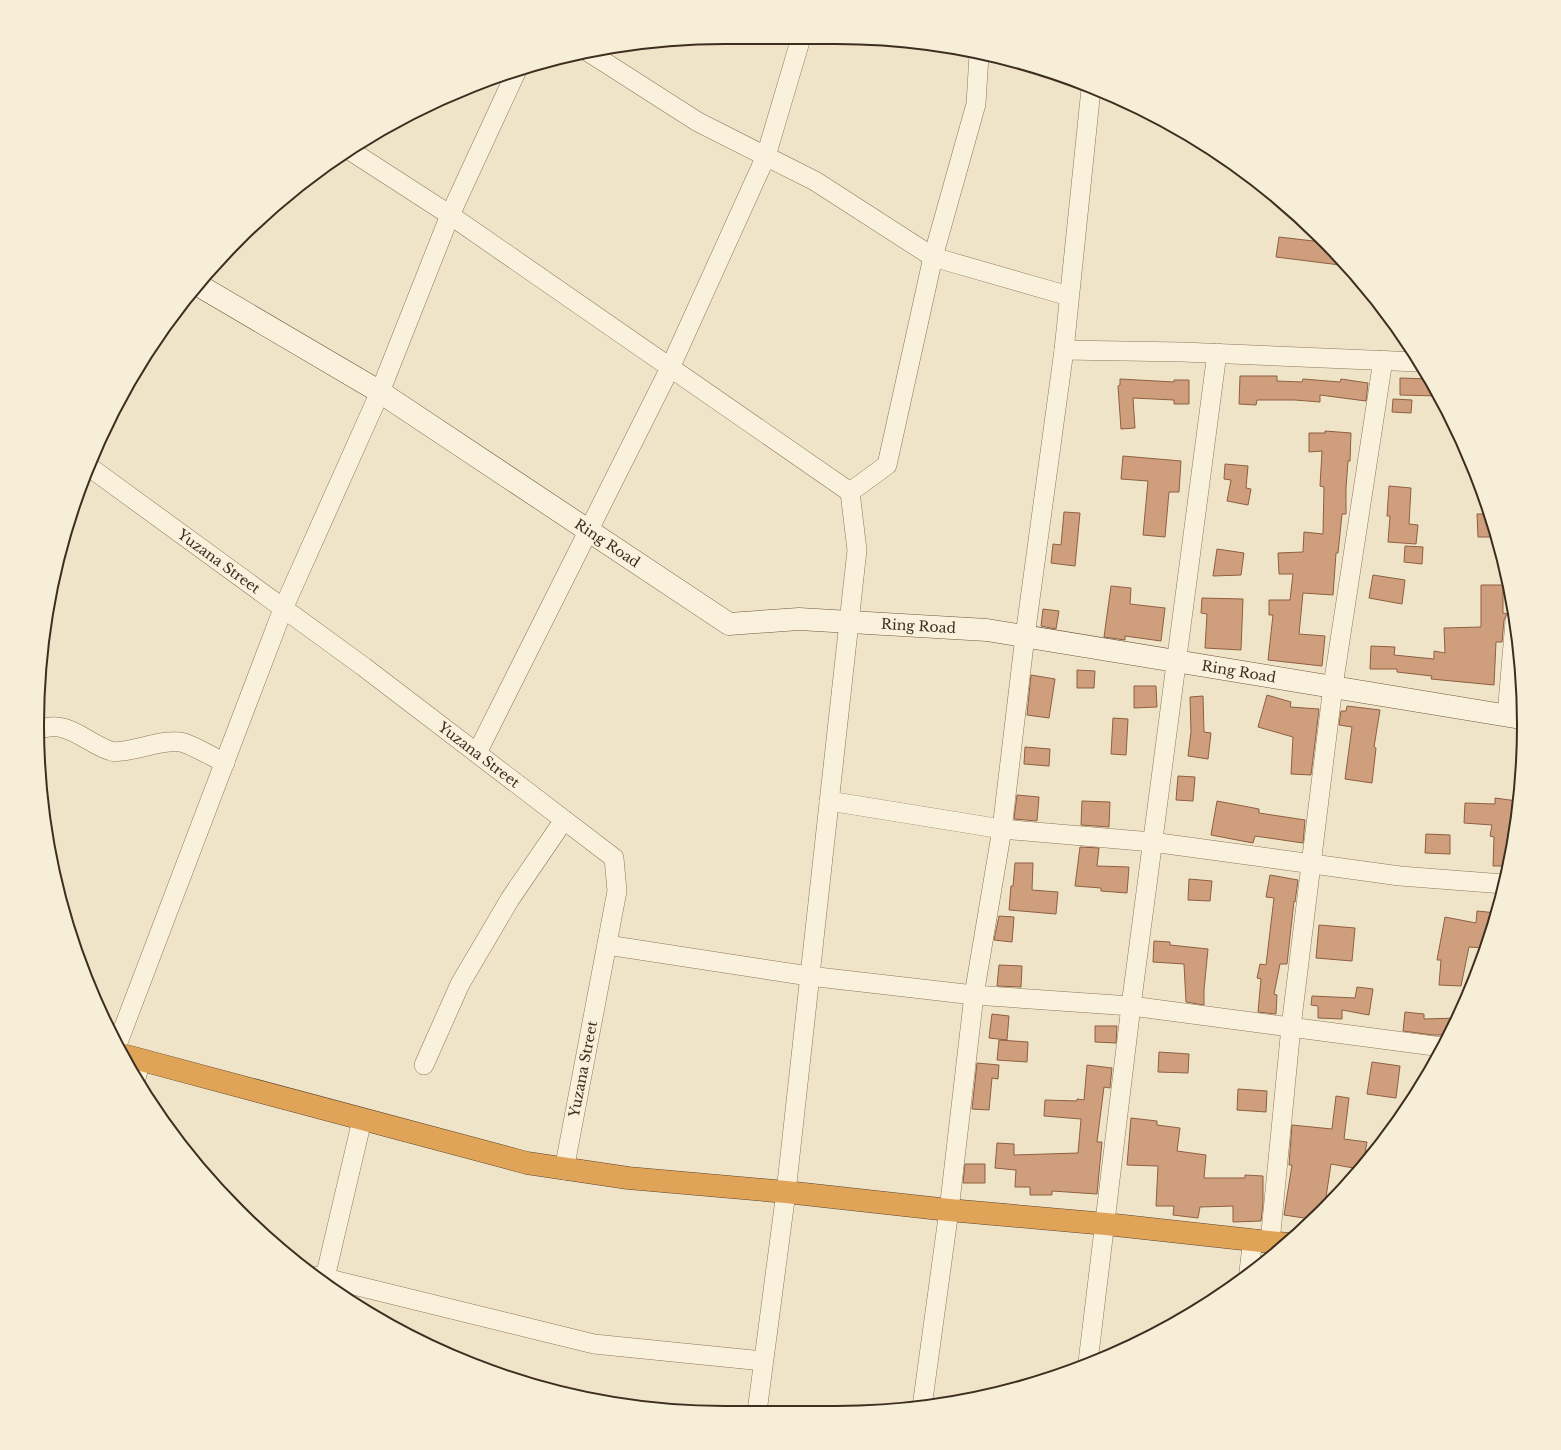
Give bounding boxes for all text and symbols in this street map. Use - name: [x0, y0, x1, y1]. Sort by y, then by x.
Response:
- street label: Ring Road: [571, 515, 644, 572]
- street label: Yuzana Street: [173, 525, 264, 598]
- street label: Ring Road: [880, 615, 957, 637]
- street label: Ring Road: [1200, 657, 1278, 687]
- street label: Yuzana Street: [434, 717, 524, 792]
- street label: Yuzana Street: [565, 1019, 601, 1120]

